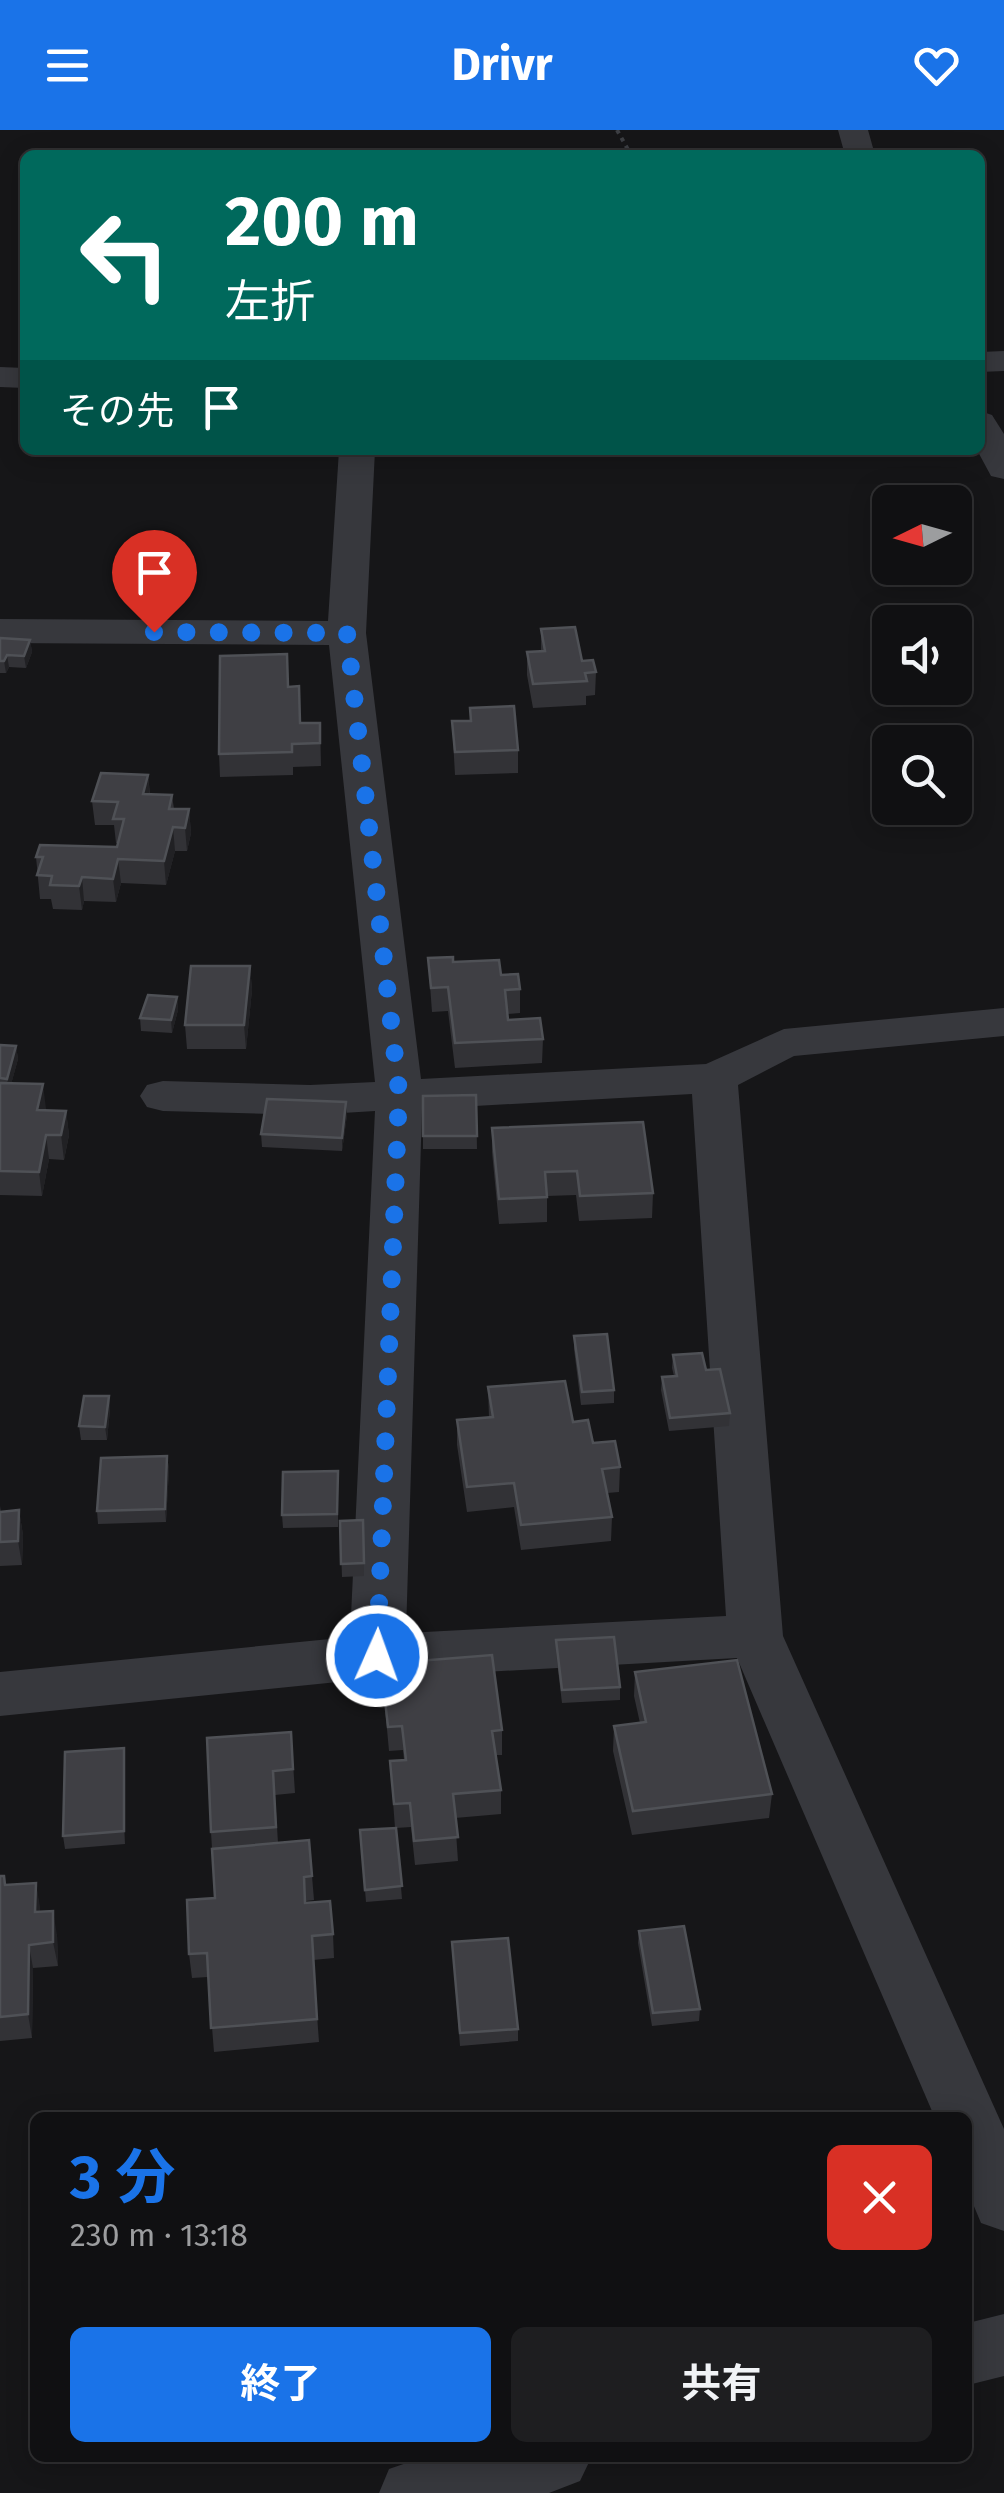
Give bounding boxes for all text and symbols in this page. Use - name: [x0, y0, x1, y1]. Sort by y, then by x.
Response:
- icon: menu: [40, 38, 95, 93]
- text: Drivr: [451, 38, 553, 92]
- icon: heart: [909, 38, 964, 93]
- text: 200 m: [225, 180, 419, 264]
- icon: left: [60, 190, 190, 320]
- text: 左折: [225, 275, 315, 329]
- icon: arrive: [194, 380, 249, 435]
- text: その先: [60, 388, 174, 434]
- north arrow: [872, 485, 972, 585]
- map controls: [872, 485, 972, 825]
- pin: [112, 530, 197, 633]
- icon: arrive: [127, 545, 182, 600]
- button: sound: [872, 605, 972, 705]
- button: search: [872, 725, 972, 825]
- position arrow: [325, 1604, 429, 1708]
- text: 3 分: [70, 2142, 175, 2214]
- button: close: [827, 2145, 932, 2250]
- text: 230 m · 13:18: [70, 2216, 248, 2254]
- button: 終了: [70, 2327, 491, 2442]
- button: 共有: [511, 2327, 932, 2442]

